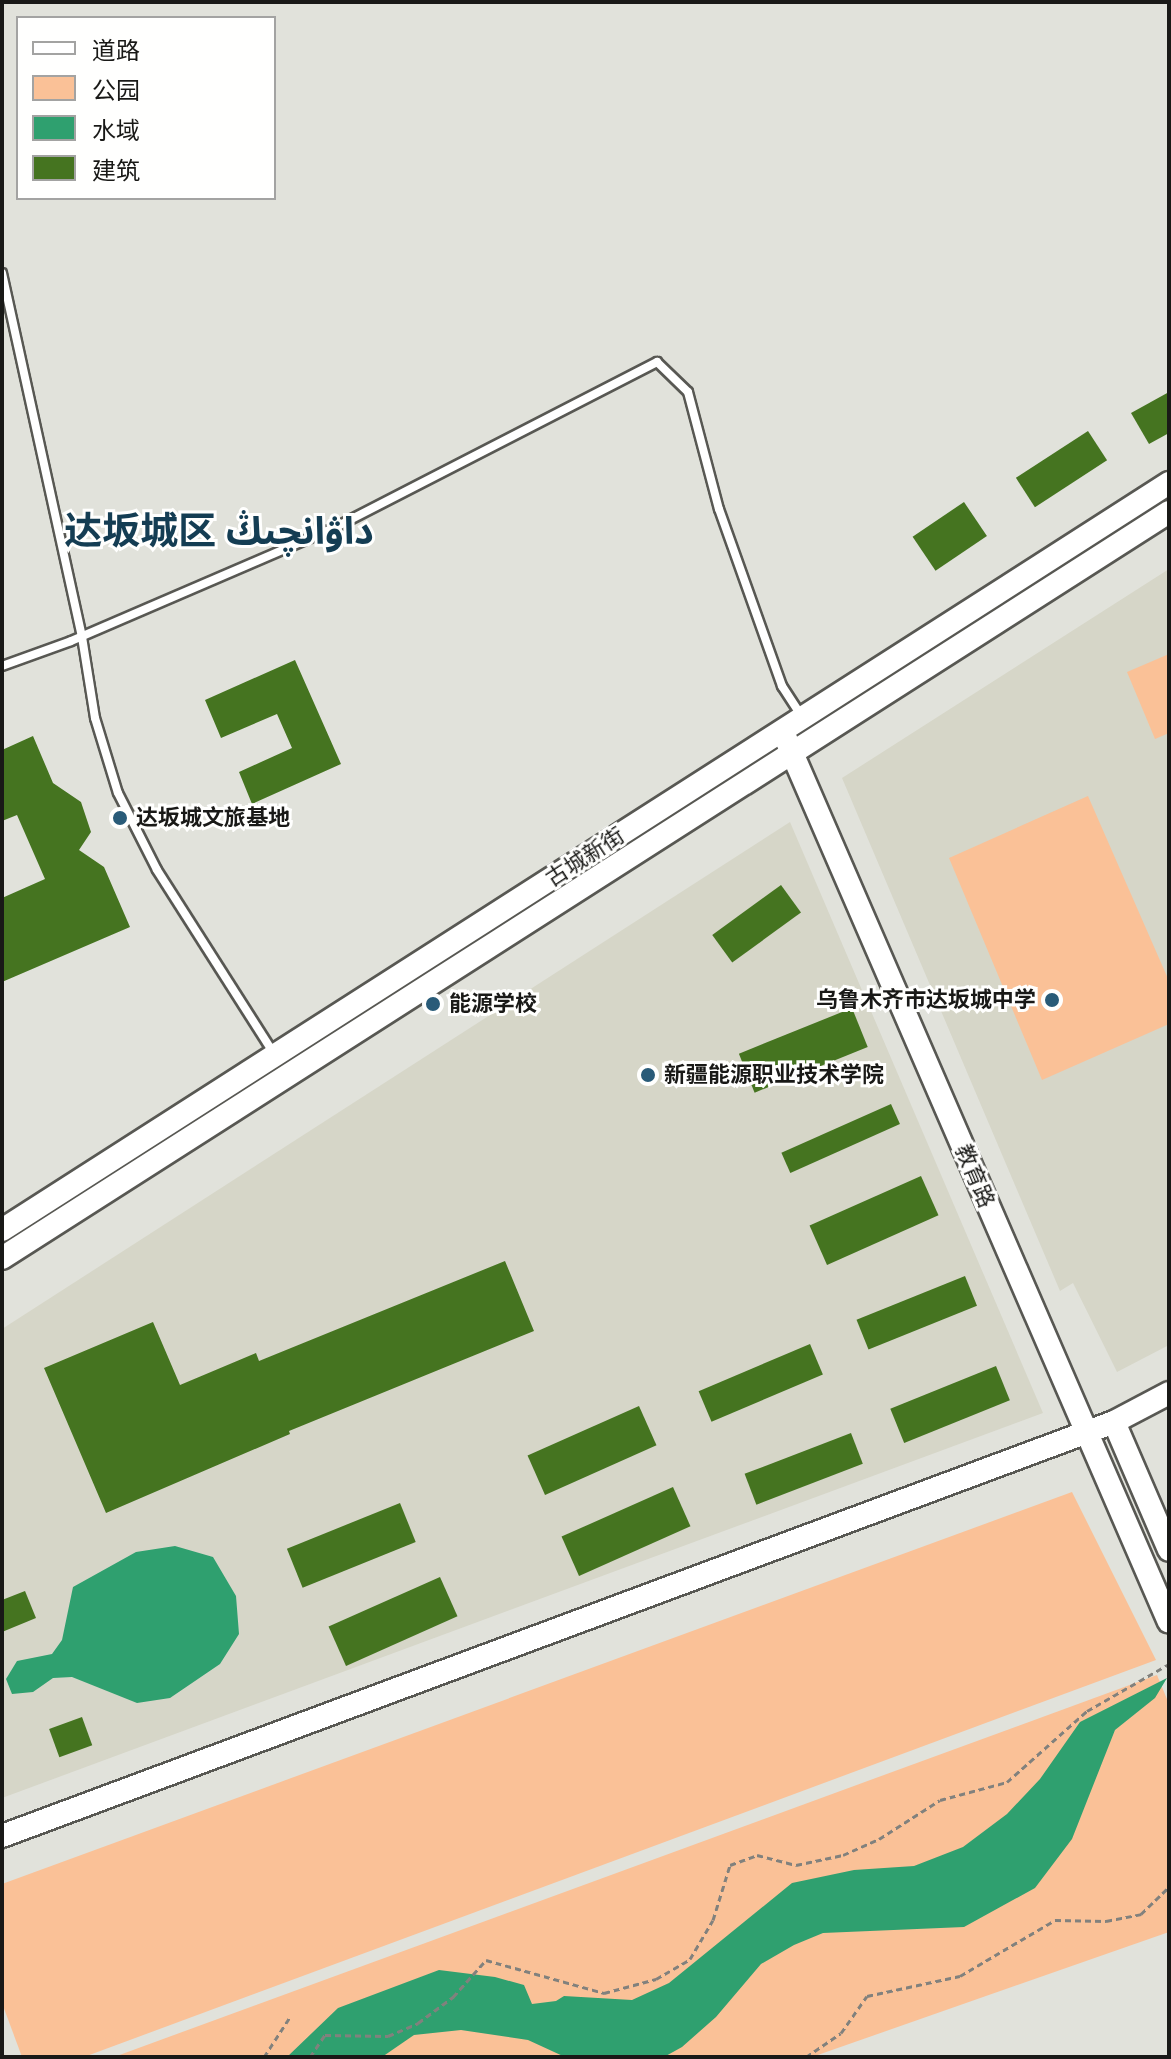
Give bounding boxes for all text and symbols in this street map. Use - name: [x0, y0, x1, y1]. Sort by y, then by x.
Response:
- legend: [16, 16, 276, 200]
- text: 道路: [92, 35, 140, 66]
- text: 公园: [92, 75, 140, 106]
- text: 水域: [92, 115, 140, 146]
- text: 建筑: [92, 155, 140, 186]
- district label: 达坂城区 داۋانچىڭ: [64, 509, 374, 555]
- place label: 达坂城文旅基地: [136, 805, 290, 831]
- marker: 达坂城文旅基地: [111, 809, 129, 827]
- street label: 古城新街: [541, 822, 629, 892]
- place label: 乌鲁木齐市达坂城中学: [816, 987, 1036, 1013]
- place label: 能源学校: [449, 991, 537, 1017]
- marker: 乌鲁木齐市达坂城中学: [1043, 991, 1061, 1009]
- marker: 能源学校: [424, 995, 442, 1013]
- place label: 新疆能源职业技术学院: [664, 1062, 884, 1088]
- marker: 新疆能源职业技术学院: [639, 1066, 657, 1084]
- street label: 教育路: [950, 1140, 1000, 1212]

